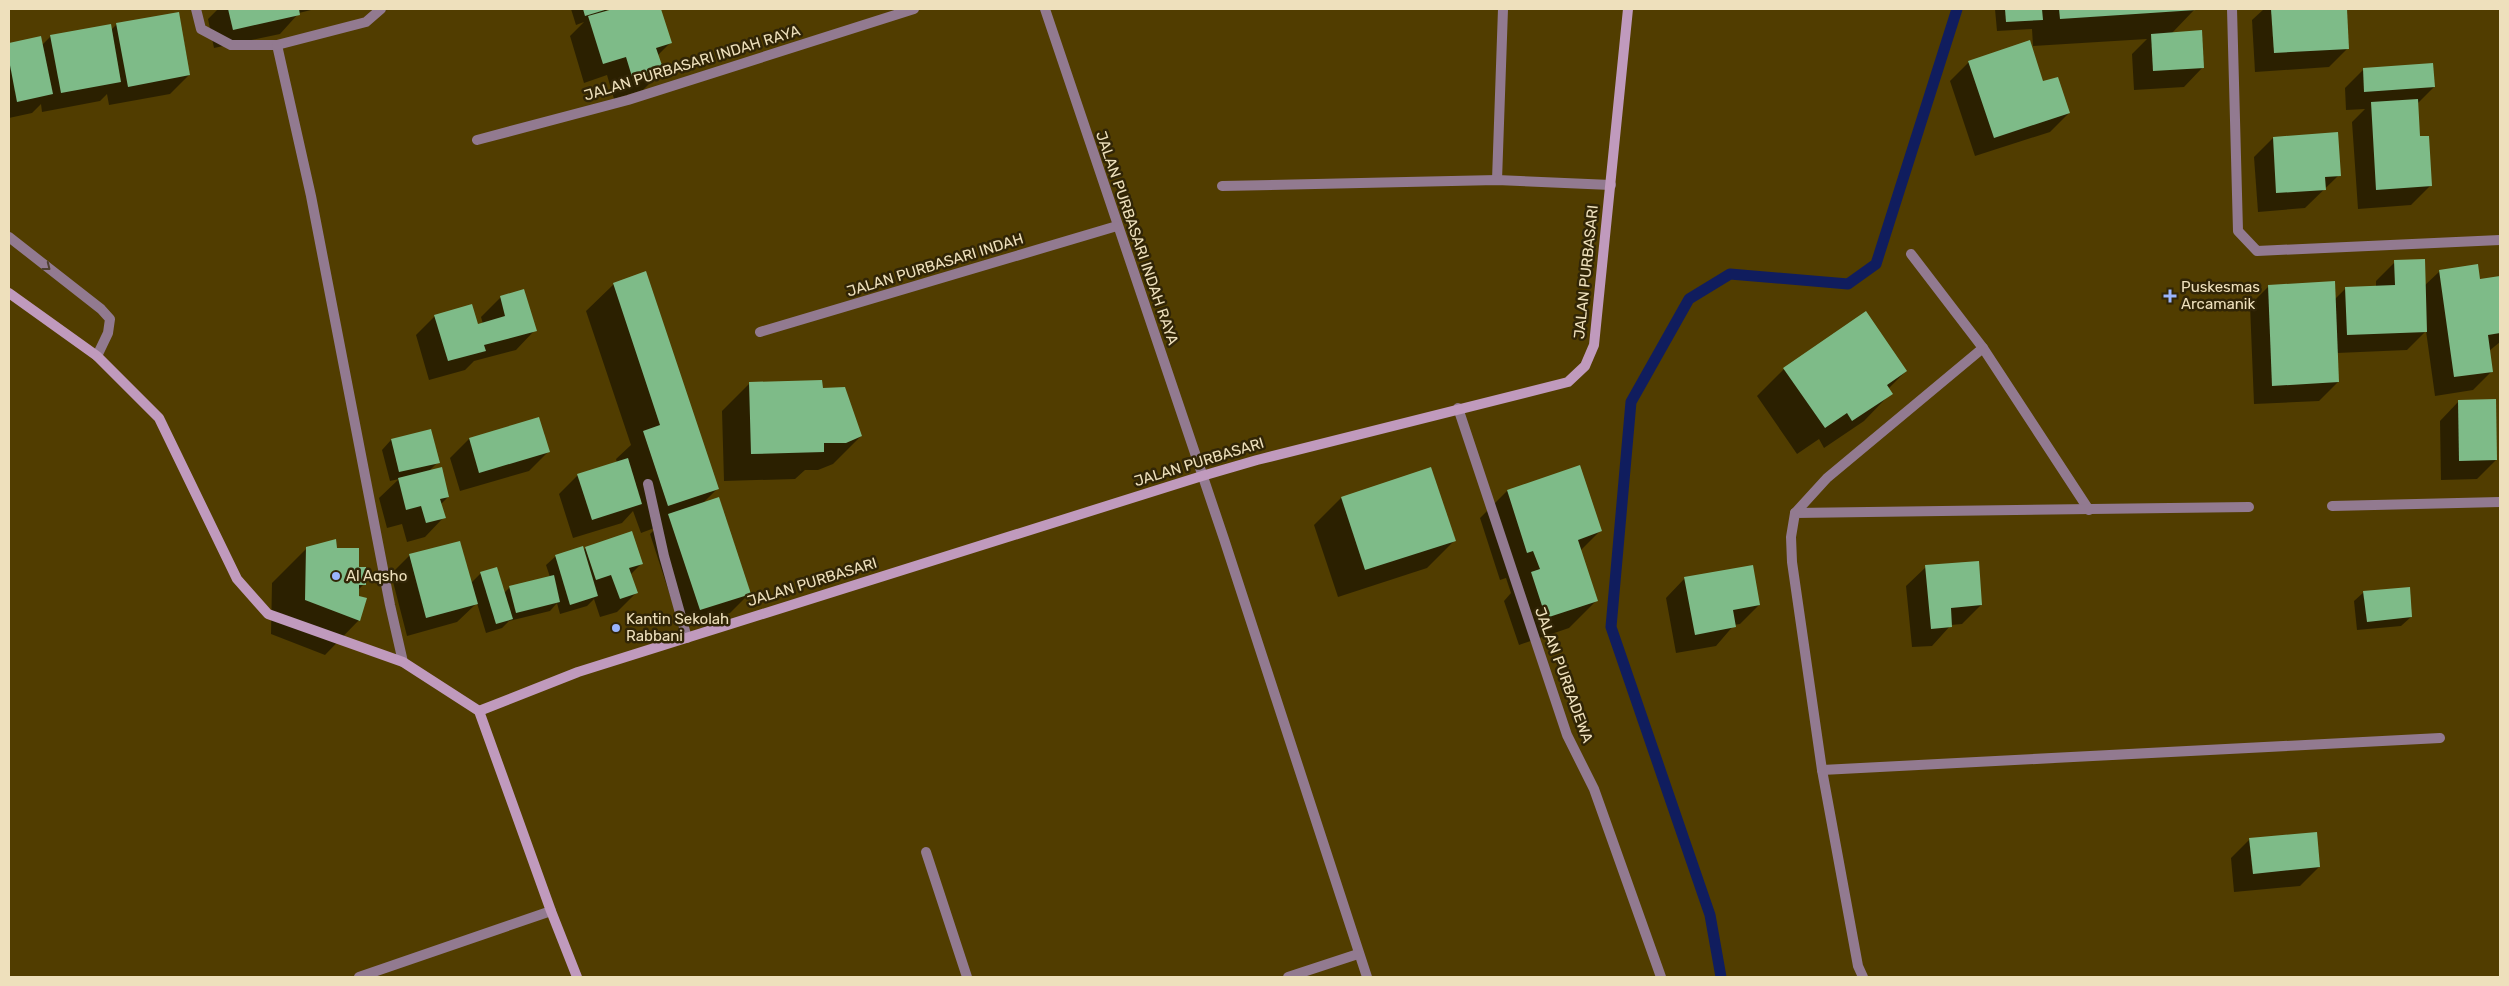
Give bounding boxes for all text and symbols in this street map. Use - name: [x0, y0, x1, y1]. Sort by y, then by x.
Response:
- street label: JALAN PURBASARI INDAH RAYA: [582, 21, 802, 105]
- street label: JALAN PURBASARI INDAH RAYA: [1092, 129, 1182, 347]
- street label: JALAN PURBASARI: [1570, 204, 1602, 340]
- street label: JALAN PURBASARI INDAH: [844, 229, 1026, 301]
- one-way arrow: [41, 261, 51, 270]
- place label: Puskesmas Arcamanik: [2181, 278, 2260, 313]
- marker: Puskesmas Arcamanik: [2163, 289, 2177, 303]
- street label: JALAN PURBASARI: [1132, 434, 1266, 490]
- street label: JALAN PURBASARI: [745, 554, 879, 610]
- place label: Al Aqsho: [346, 567, 407, 585]
- marker: Al Aqsho: [330, 570, 342, 582]
- street label: JALAN PURBADEWA: [1531, 605, 1597, 745]
- place label: Kantin Sekolah Rabbani: [626, 610, 729, 645]
- marker: Kantin Sekolah Rabbani: [610, 622, 622, 634]

